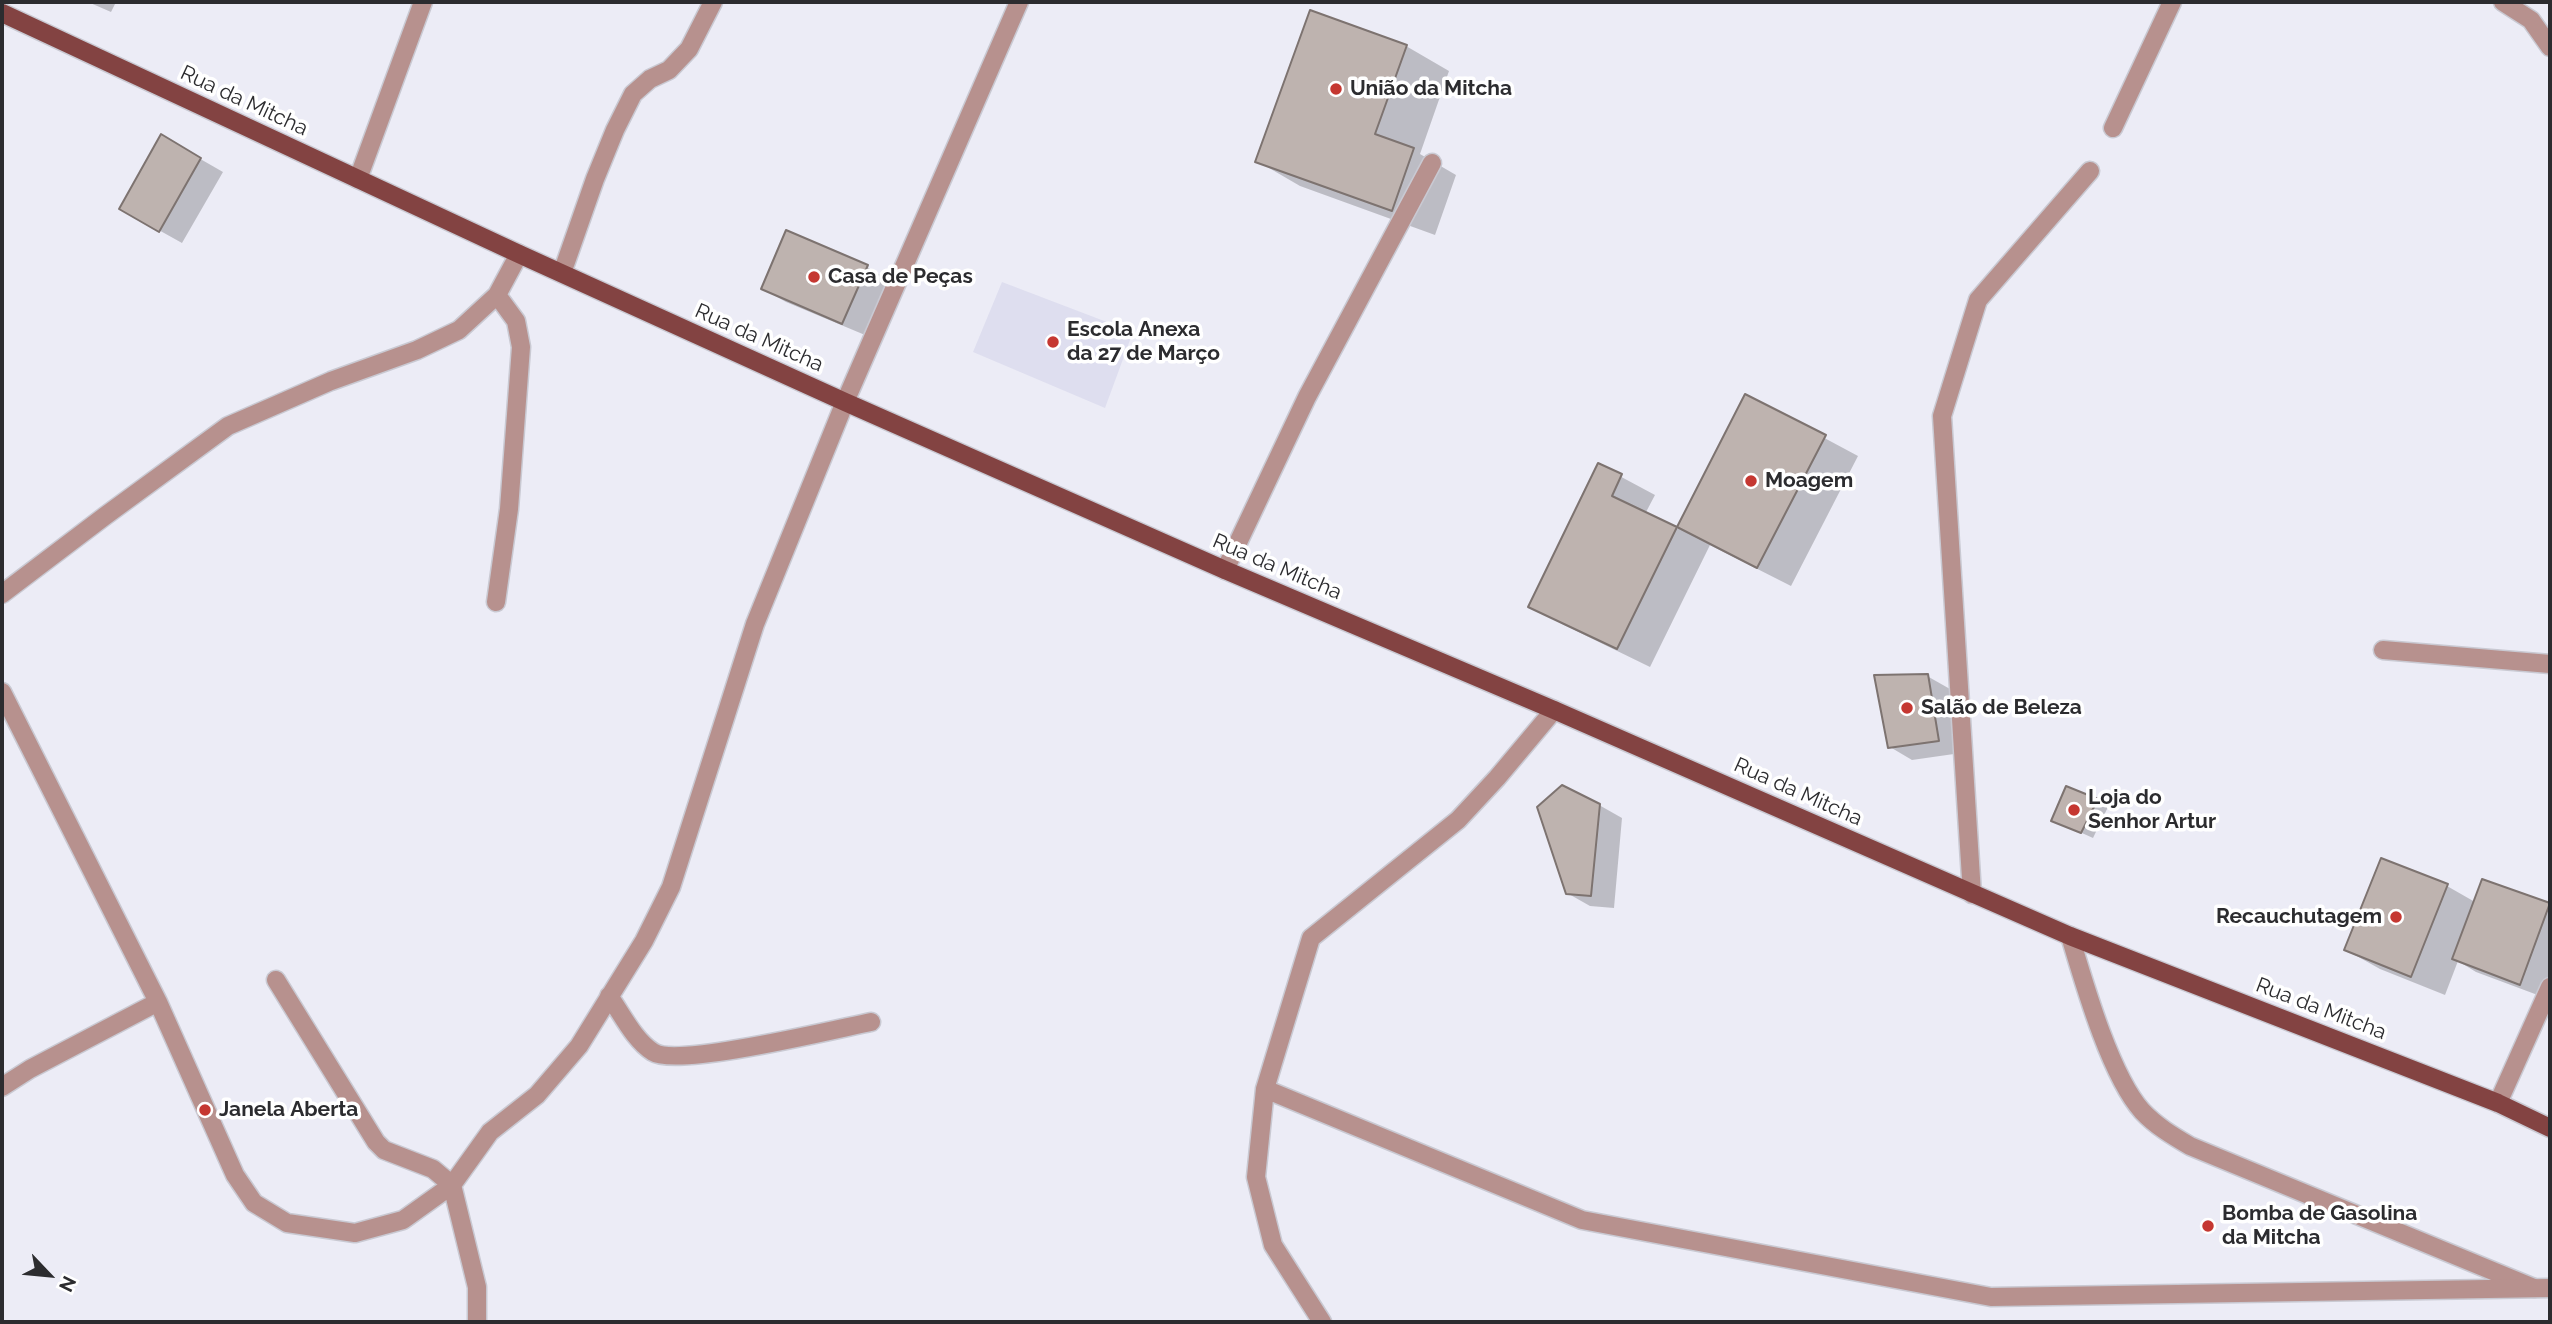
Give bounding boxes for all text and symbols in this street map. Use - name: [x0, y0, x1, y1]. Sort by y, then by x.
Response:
- street label: Rua da Mitcha: [176, 60, 312, 142]
- place label: União da Mitcha: [1350, 76, 1512, 102]
- marker: União da Mitcha: [1328, 81, 1344, 97]
- place label: Casa de Peças: [828, 264, 973, 290]
- marker: Casa de Peças: [806, 269, 822, 285]
- street label: Rua da Mitcha: [691, 298, 827, 378]
- place label: Escola Anexa da 27 de Março: [1067, 317, 1220, 367]
- marker: Escola Anexa da 27 de Março: [1045, 334, 1061, 350]
- place label: Moagem: [1765, 468, 1853, 494]
- marker: Moagem: [1743, 473, 1759, 489]
- street label: Rua da Mitcha: [1209, 528, 1345, 606]
- place label: Salão de Beleza: [1921, 695, 2082, 721]
- marker: Salão de Beleza: [1899, 700, 1915, 716]
- street label: Rua da Mitcha: [1730, 752, 1866, 832]
- place label: Loja do Senhor Artur: [2088, 785, 2216, 835]
- marker: Loja do Senhor Artur: [2066, 802, 2082, 818]
- place label: Recauchutagem: [2216, 904, 2382, 930]
- marker: Recauchutagem: [2388, 909, 2404, 925]
- street label: Rua da Mitcha: [2252, 973, 2390, 1045]
- place label: Janela Aberta: [219, 1097, 358, 1123]
- marker: Janela Aberta: [197, 1102, 213, 1118]
- place label: Bomba de Gasolina da Mitcha: [2222, 1201, 2417, 1251]
- marker: Bomba de Gasolina da Mitcha: [2200, 1218, 2216, 1234]
- north arrow: [14, 1240, 84, 1310]
- text: N: [55, 1273, 81, 1296]

